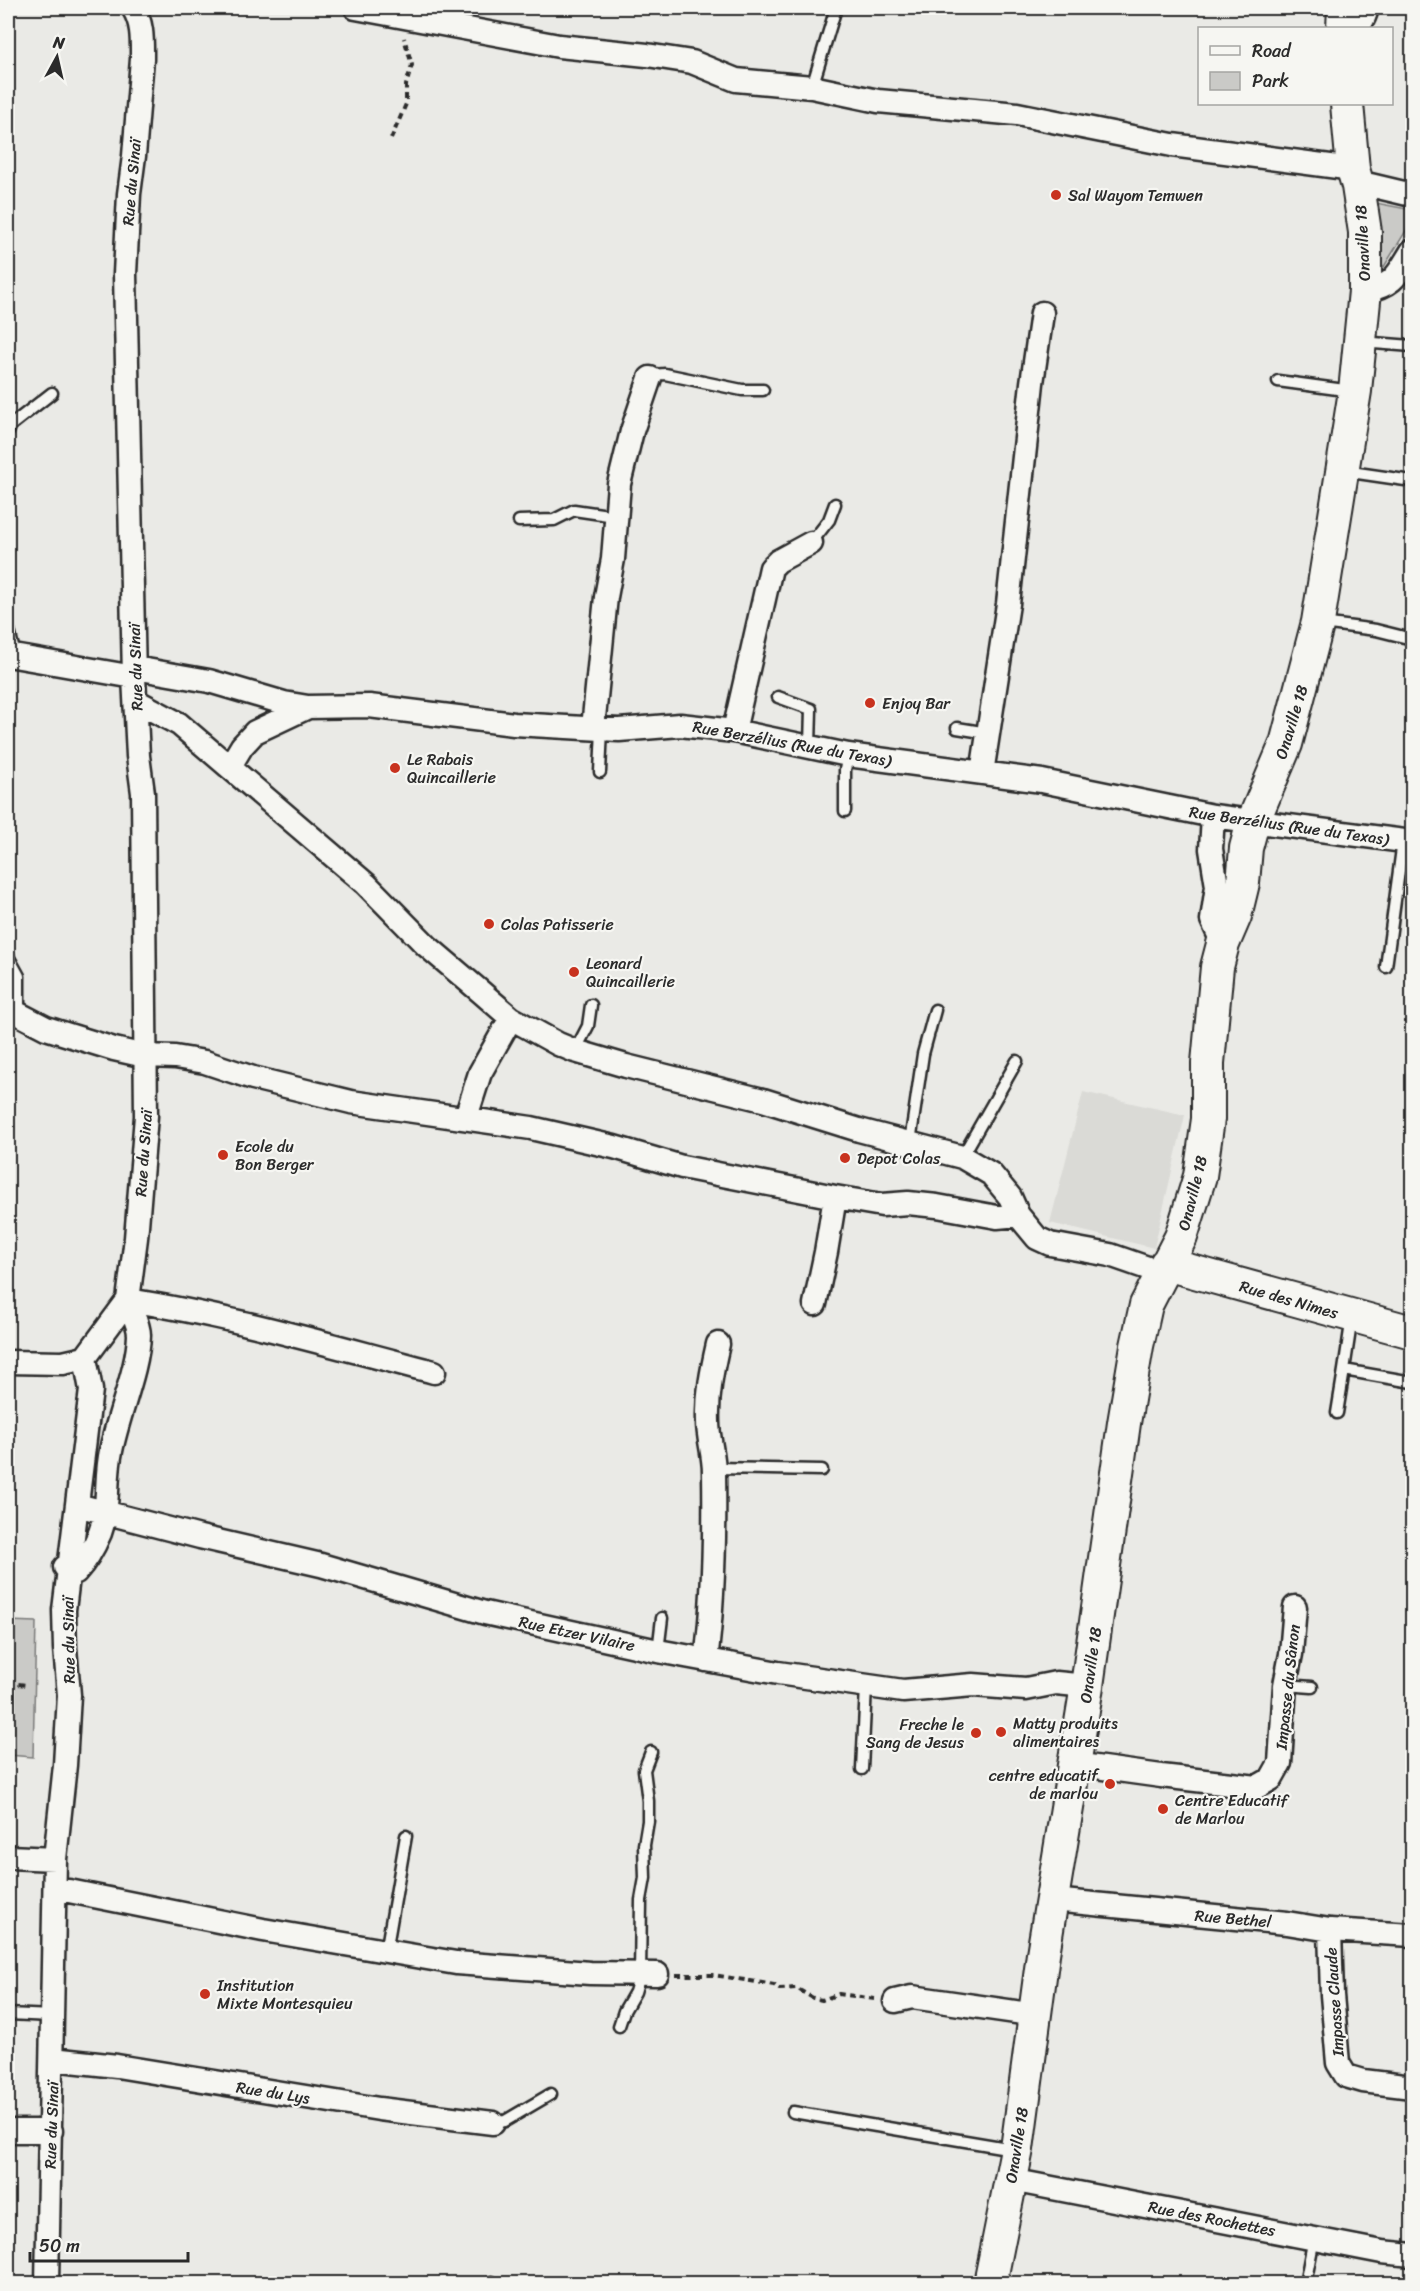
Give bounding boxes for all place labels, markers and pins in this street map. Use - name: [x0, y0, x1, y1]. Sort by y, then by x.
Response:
- place label: Sal Wayom Temwen: [1068, 181, 1203, 210]
- marker: Sal Wayom Temwen: [1049, 188, 1063, 202]
- place label: Enjoy Bar: [882, 689, 951, 718]
- marker: Enjoy Bar: [863, 696, 877, 710]
- place label: Le Rabais Quincaillerie: [407, 745, 496, 792]
- marker: Le Rabais Quincaillerie: [388, 761, 402, 775]
- place label: Colas Patisserie: [501, 910, 614, 939]
- marker: Colas Patisserie: [482, 917, 496, 931]
- place label: Leonard Quincaillerie: [586, 949, 675, 996]
- marker: Leonard Quincaillerie: [567, 965, 581, 979]
- place label: Ecole du Bon Berger: [235, 1132, 315, 1179]
- place label: Depot Colas: [857, 1144, 941, 1173]
- marker: Ecole du Bon Berger: [216, 1148, 230, 1162]
- marker: Depot Colas: [838, 1151, 852, 1165]
- place label: Matty produits alimentaires: [1013, 1709, 1118, 1756]
- place label: Freche le Sang de Jesus: [866, 1710, 965, 1757]
- marker: Matty produits alimentaires: [994, 1725, 1008, 1739]
- marker: Freche le Sang de Jesus: [969, 1726, 983, 1740]
- place label: centre educatif de marlou: [989, 1761, 1100, 1808]
- marker: centre educatif de marlou: [1103, 1777, 1117, 1791]
- place label: Centre Educatif de Marlou: [1175, 1786, 1290, 1833]
- marker: Centre Educatif de Marlou: [1156, 1802, 1170, 1816]
- place label: Institution Mixte Montesquieu: [216, 1971, 353, 2018]
- marker: Institution Mixte Montesquieu: [198, 1987, 212, 2001]

